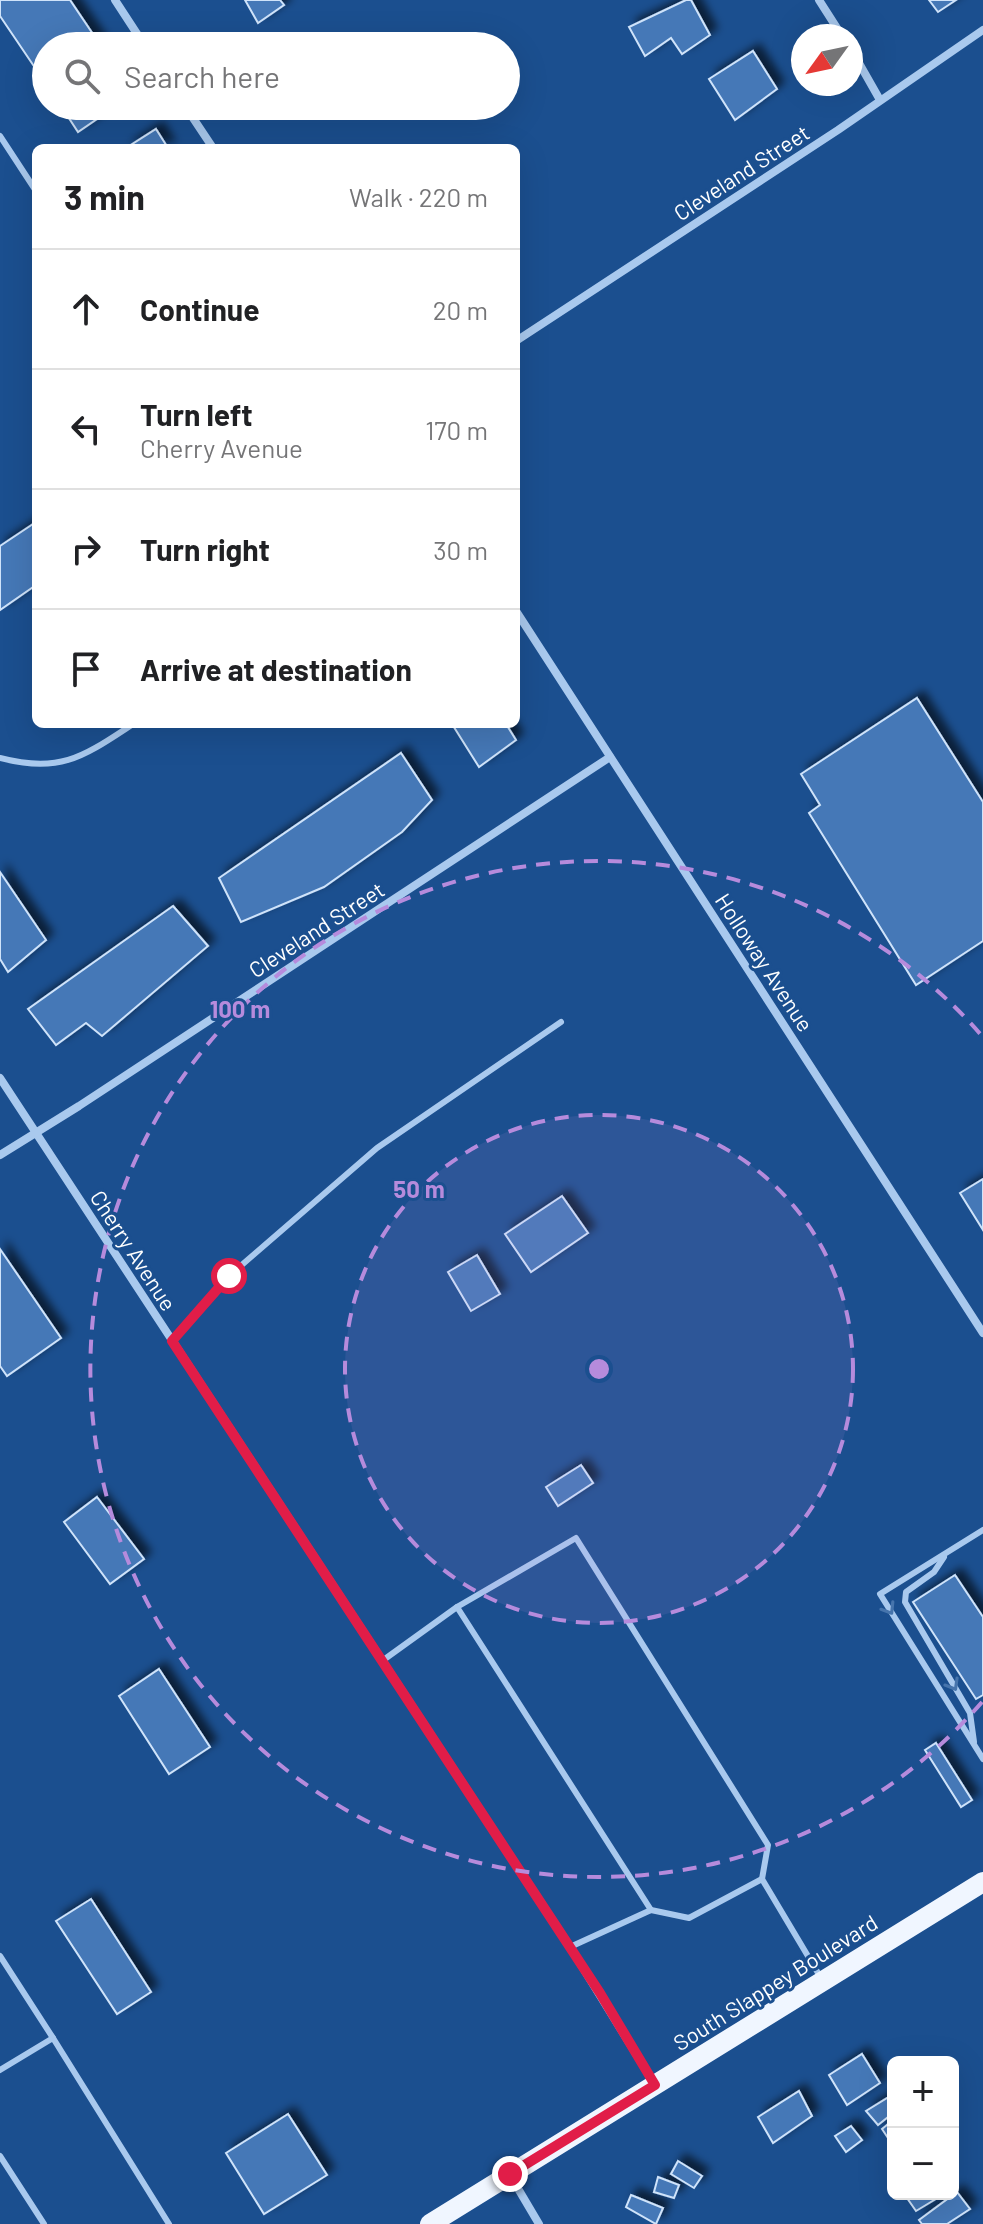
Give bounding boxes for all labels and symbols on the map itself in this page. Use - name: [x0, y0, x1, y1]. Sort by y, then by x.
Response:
- north arrow: [791, 24, 863, 96]
- street label: Cleveland Street: [668, 119, 814, 225]
- street label: Cleveland Street: [243, 876, 389, 982]
- street label: Holloway Avenue: [711, 888, 819, 1036]
- text: 100 m: [210, 994, 270, 1023]
- text: 50 m: [393, 1174, 445, 1203]
- street label: Cherry Avenue: [86, 1185, 182, 1315]
- route start: [211, 1258, 247, 1294]
- centre of rings: [585, 1355, 613, 1383]
- one-way arrow: [879, 1600, 894, 1615]
- one-way arrow: [943, 1676, 959, 1691]
- street label: South Slappey Boulevard: [668, 1909, 882, 2055]
- route end: [492, 2156, 528, 2192]

